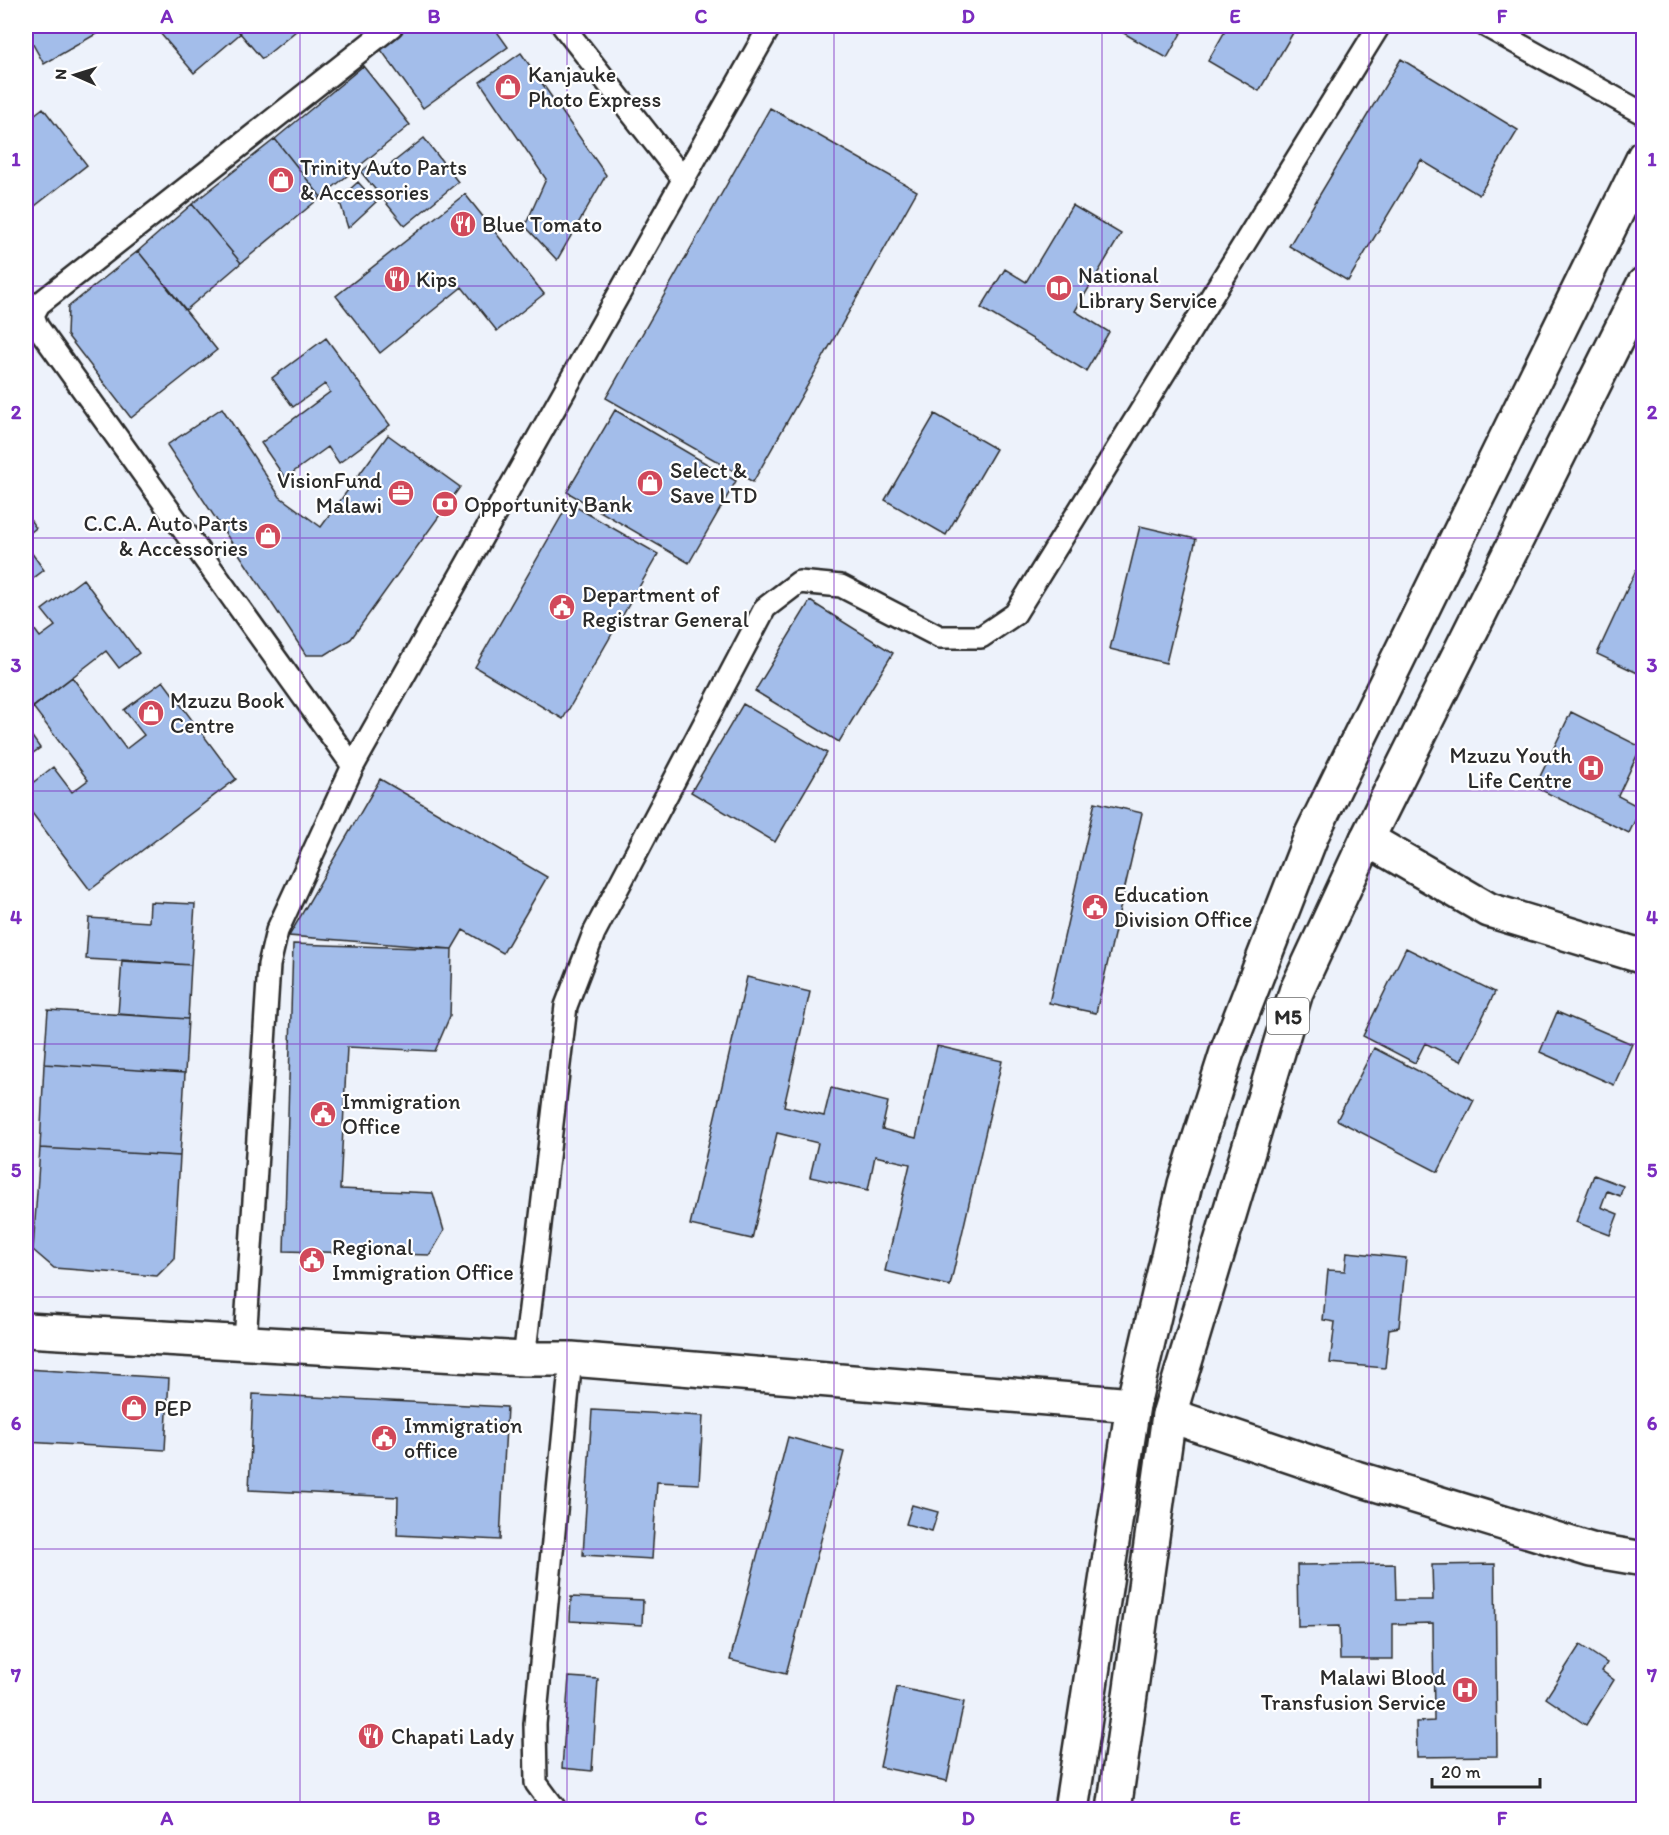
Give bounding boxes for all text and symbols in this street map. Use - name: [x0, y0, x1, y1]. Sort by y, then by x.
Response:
- text: A: [160, 4, 174, 28]
- text: B: [428, 4, 441, 28]
- text: C: [695, 4, 708, 28]
- text: D: [961, 4, 975, 28]
- text: E: [1229, 4, 1241, 28]
- text: F: [1497, 4, 1508, 28]
- north arrow: [45, 45, 105, 105]
- place label: Kanjauke Photo Express: [528, 61, 661, 113]
- text: N: [51, 68, 70, 80]
- shop icon: Kanjauke Photo Express: [493, 72, 523, 102]
- text: 1: [11, 147, 21, 171]
- text: 1: [1647, 147, 1657, 171]
- place label: Trinity Auto Parts & Accessories: [300, 154, 467, 206]
- shop icon: Trinity Auto Parts & Accessories: [266, 165, 296, 195]
- restaurant icon: Blue Tomato: [448, 209, 478, 239]
- place label: Blue Tomato: [482, 211, 602, 238]
- place label: National Library Service: [1078, 262, 1217, 314]
- restaurant icon: Kips: [382, 264, 412, 294]
- place label: Kips: [416, 266, 457, 293]
- library icon: National Library Service: [1044, 273, 1074, 303]
- text: 2: [11, 400, 22, 424]
- text: 2: [1647, 400, 1658, 424]
- place label: Select & Save LTD: [670, 457, 757, 509]
- place label: VisionFund Malawi: [277, 467, 382, 519]
- shop icon: Select & Save LTD: [635, 468, 665, 498]
- office icon: VisionFund Malawi: [386, 478, 416, 508]
- bank icon: Opportunity Bank: [430, 489, 460, 519]
- place label: Opportunity Bank: [464, 491, 633, 518]
- place label: C.C.A. Auto Parts & Accessories: [83, 510, 248, 562]
- shop icon: C.C.A. Auto Parts & Accessories: [253, 521, 283, 551]
- place label: Department of Registrar General: [582, 581, 749, 633]
- public building icon: Department of Registrar General: [547, 592, 577, 622]
- text: 3: [11, 653, 22, 677]
- text: 3: [1647, 653, 1658, 677]
- place label: Mzuzu Book Centre: [170, 687, 285, 739]
- shop icon: Mzuzu Book Centre: [136, 698, 166, 728]
- place label: Mzuzu Youth Life Centre: [1449, 742, 1572, 794]
- hospital icon: Mzuzu Youth Life Centre: [1576, 753, 1606, 783]
- place label: Education Division Office: [1114, 881, 1252, 933]
- public building icon: Education Division Office: [1080, 892, 1110, 922]
- text: 4: [10, 905, 22, 929]
- text: 4: [1646, 905, 1658, 929]
- road number: M5: [1267, 998, 1309, 1034]
- place label: Immigration Office: [342, 1088, 461, 1140]
- public building icon: Immigration Office: [308, 1099, 338, 1129]
- text: 5: [11, 1158, 22, 1182]
- text: 5: [1647, 1158, 1658, 1182]
- place label: Regional Immigration Office: [332, 1234, 514, 1286]
- public building icon: Regional Immigration Office: [297, 1245, 327, 1275]
- shop icon: PEP: [119, 1393, 149, 1423]
- place label: PEP: [154, 1395, 192, 1422]
- text: 6: [11, 1411, 22, 1435]
- text: 6: [1647, 1411, 1658, 1435]
- place label: Immigration office: [404, 1412, 523, 1464]
- public building icon: Immigration office: [369, 1423, 399, 1453]
- text: 7: [10, 1663, 21, 1687]
- text: 7: [1646, 1663, 1657, 1687]
- place label: Malawi Blood Transfusion Service: [1261, 1664, 1446, 1716]
- hospital icon: Malawi Blood Transfusion Service: [1450, 1675, 1480, 1705]
- restaurant icon: Chapati Lady: [356, 1721, 386, 1751]
- place label: Chapati Lady: [391, 1723, 515, 1750]
- scale bar: [1432, 1751, 1540, 1789]
- text: 20 m: [1441, 1761, 1481, 1783]
- text: A: [160, 1806, 174, 1830]
- text: B: [428, 1806, 441, 1830]
- text: C: [695, 1806, 708, 1830]
- text: D: [961, 1806, 975, 1830]
- text: E: [1229, 1806, 1241, 1830]
- text: F: [1497, 1806, 1508, 1830]

